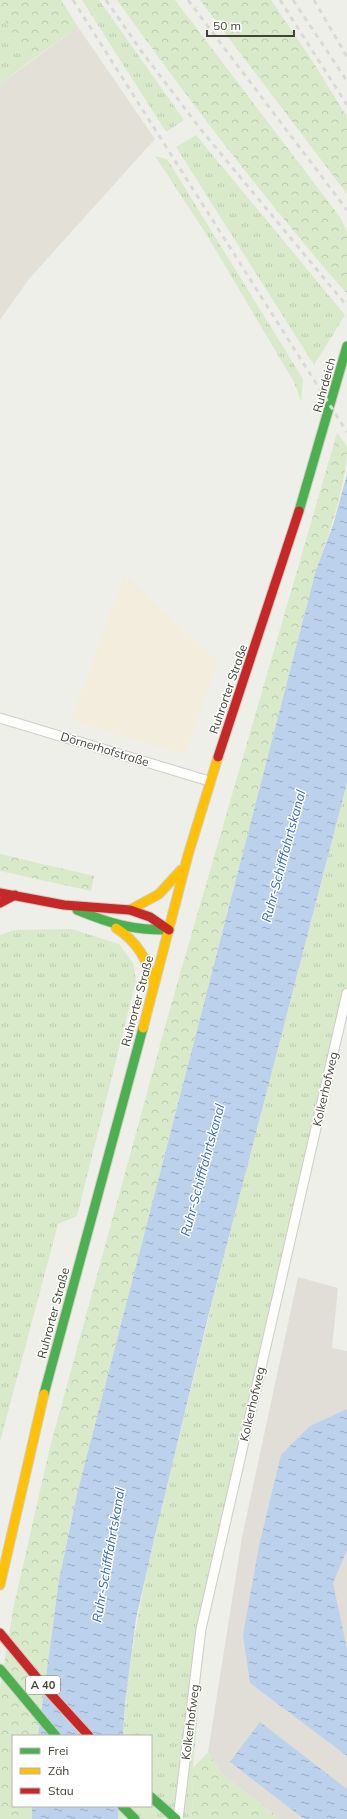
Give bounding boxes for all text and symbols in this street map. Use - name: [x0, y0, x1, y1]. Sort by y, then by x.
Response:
- scale bar: [207, 12, 294, 38]
- text: 50 m: [213, 18, 241, 33]
- street label: Ruhrdeich: [309, 356, 339, 414]
- street label: Ruhrorter Straße: [206, 642, 250, 736]
- street label: Dörnerhofstraße: [59, 728, 151, 770]
- water label: Ruhr-Schifffahrtskanal: [258, 787, 309, 924]
- street label: Ruhrorter Straße: [118, 954, 156, 1048]
- street label: Kolkerhofweg: [309, 1050, 341, 1128]
- water label: Ruhr-Schifffahrtskanal: [177, 1101, 228, 1238]
- street label: Ruhrorter Straße: [34, 1266, 72, 1360]
- street label: Kolkerhofweg: [236, 1365, 268, 1443]
- water label: Ruhr-Schifffahrtskanal: [88, 1486, 128, 1623]
- road number: A 40: [26, 1676, 60, 1694]
- street label: Kolkerhofweg: [178, 1683, 202, 1761]
- legend: [12, 1735, 152, 1807]
- text: Frei: [48, 1743, 68, 1758]
- text: Zäh: [48, 1763, 69, 1778]
- text: Stau: [48, 1783, 74, 1798]

